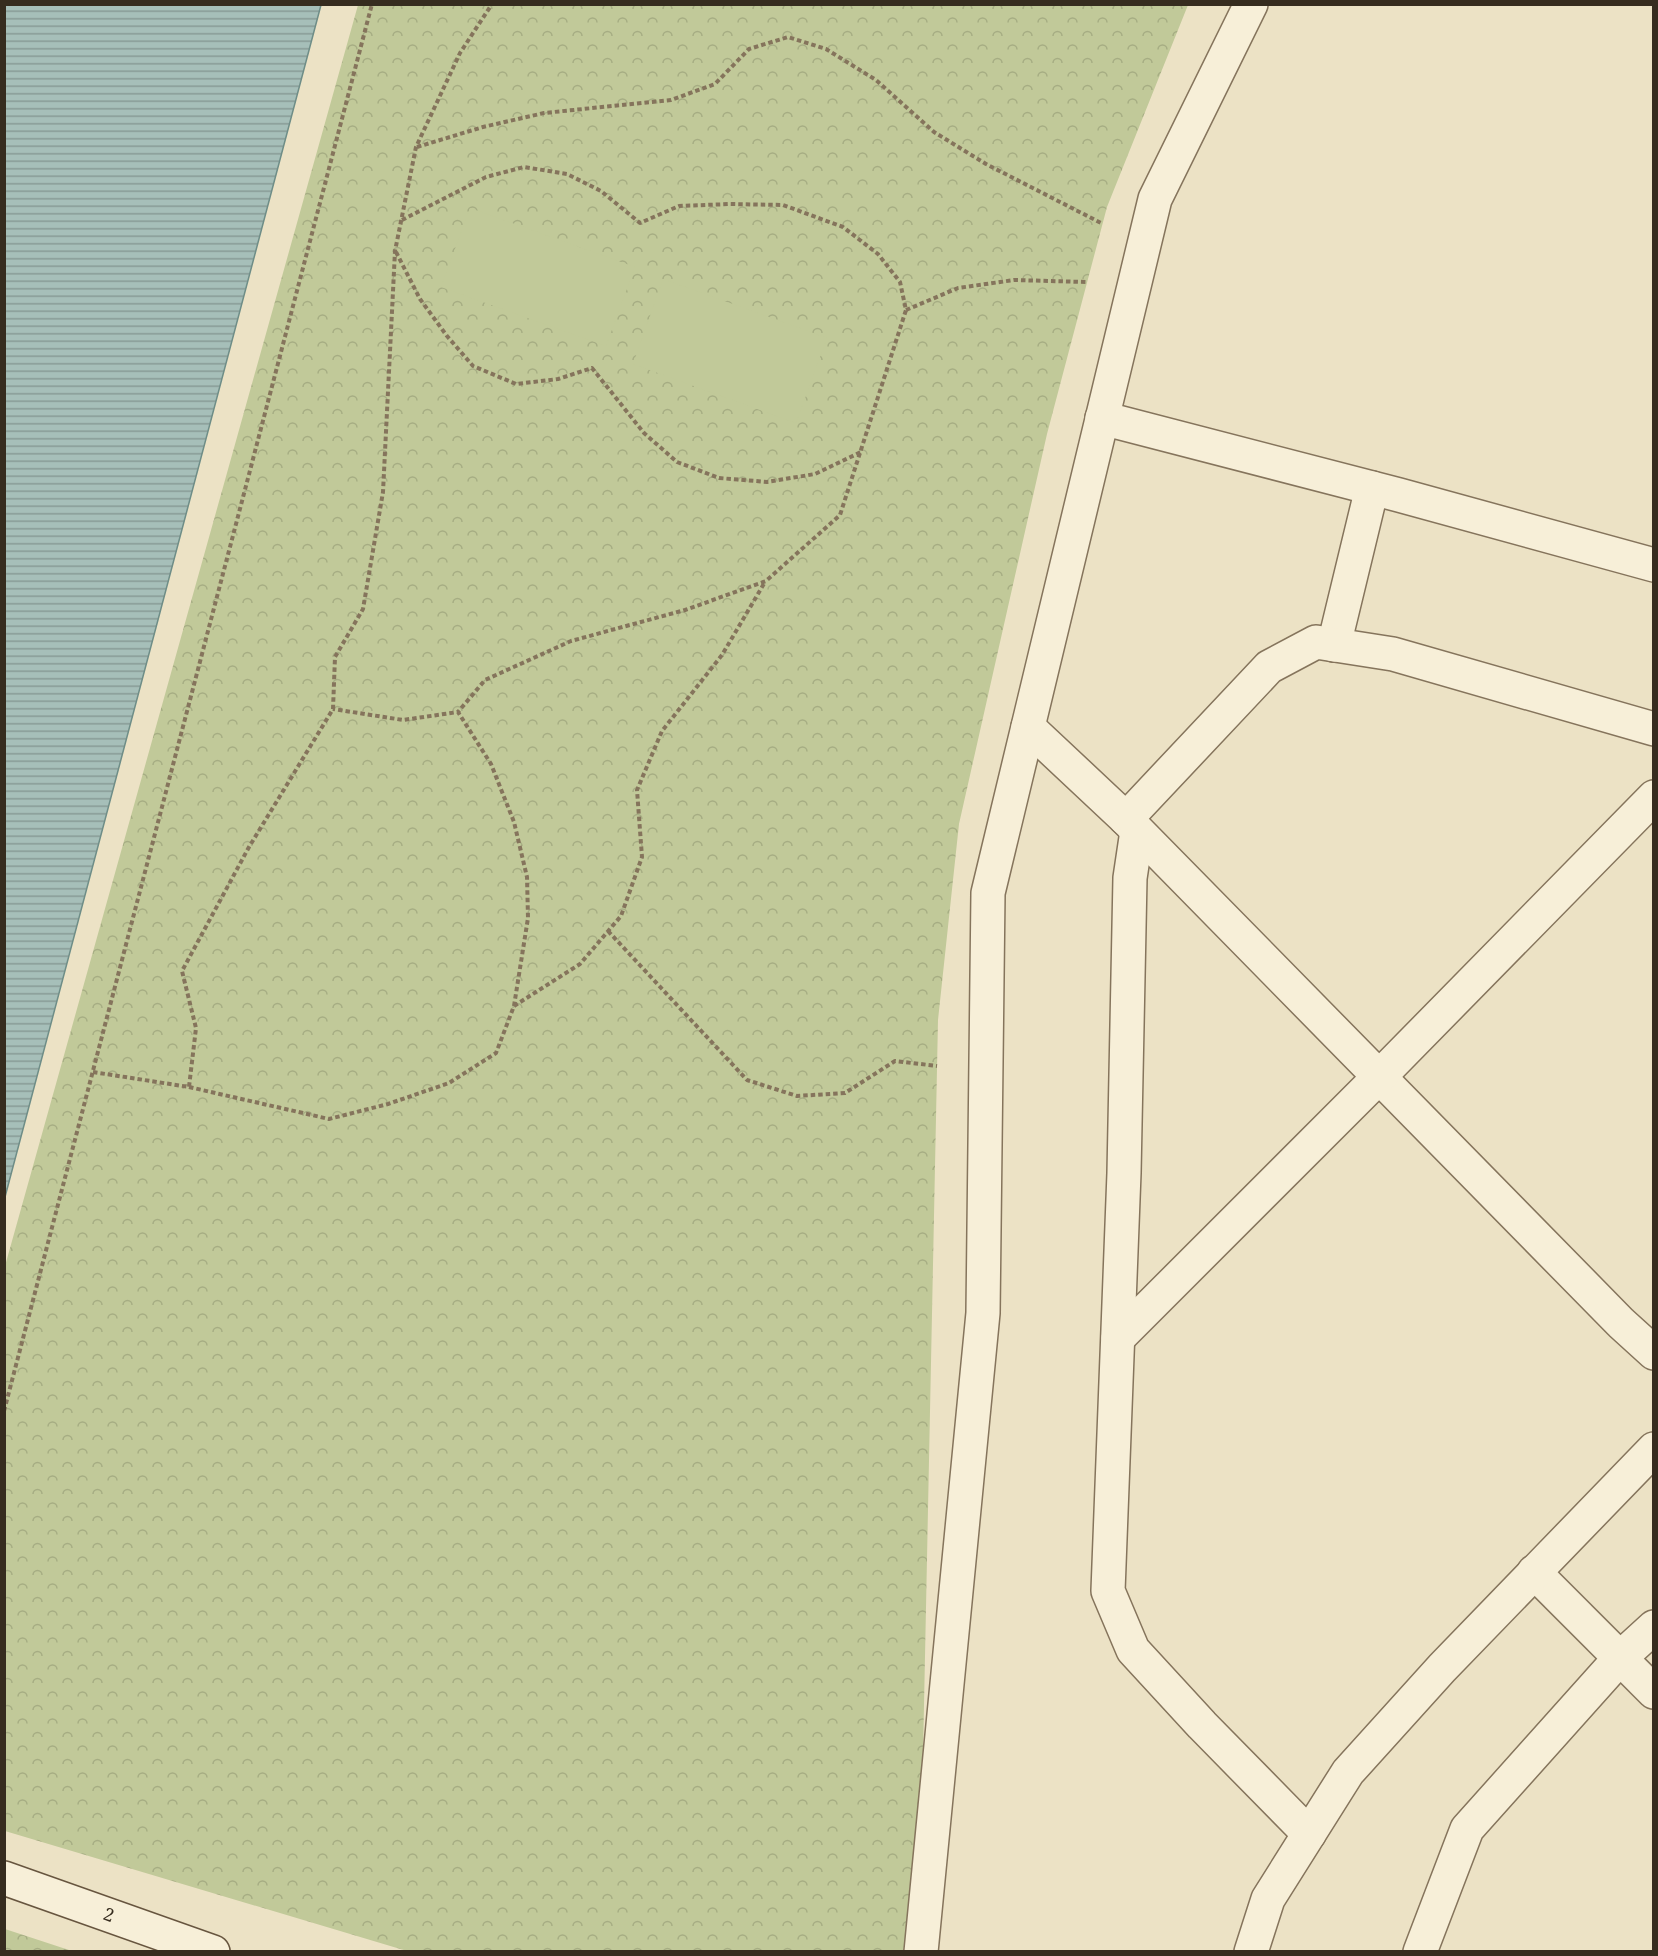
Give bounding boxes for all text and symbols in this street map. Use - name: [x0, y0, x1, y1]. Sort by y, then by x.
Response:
- street label: 2: [100, 1901, 118, 1927]

